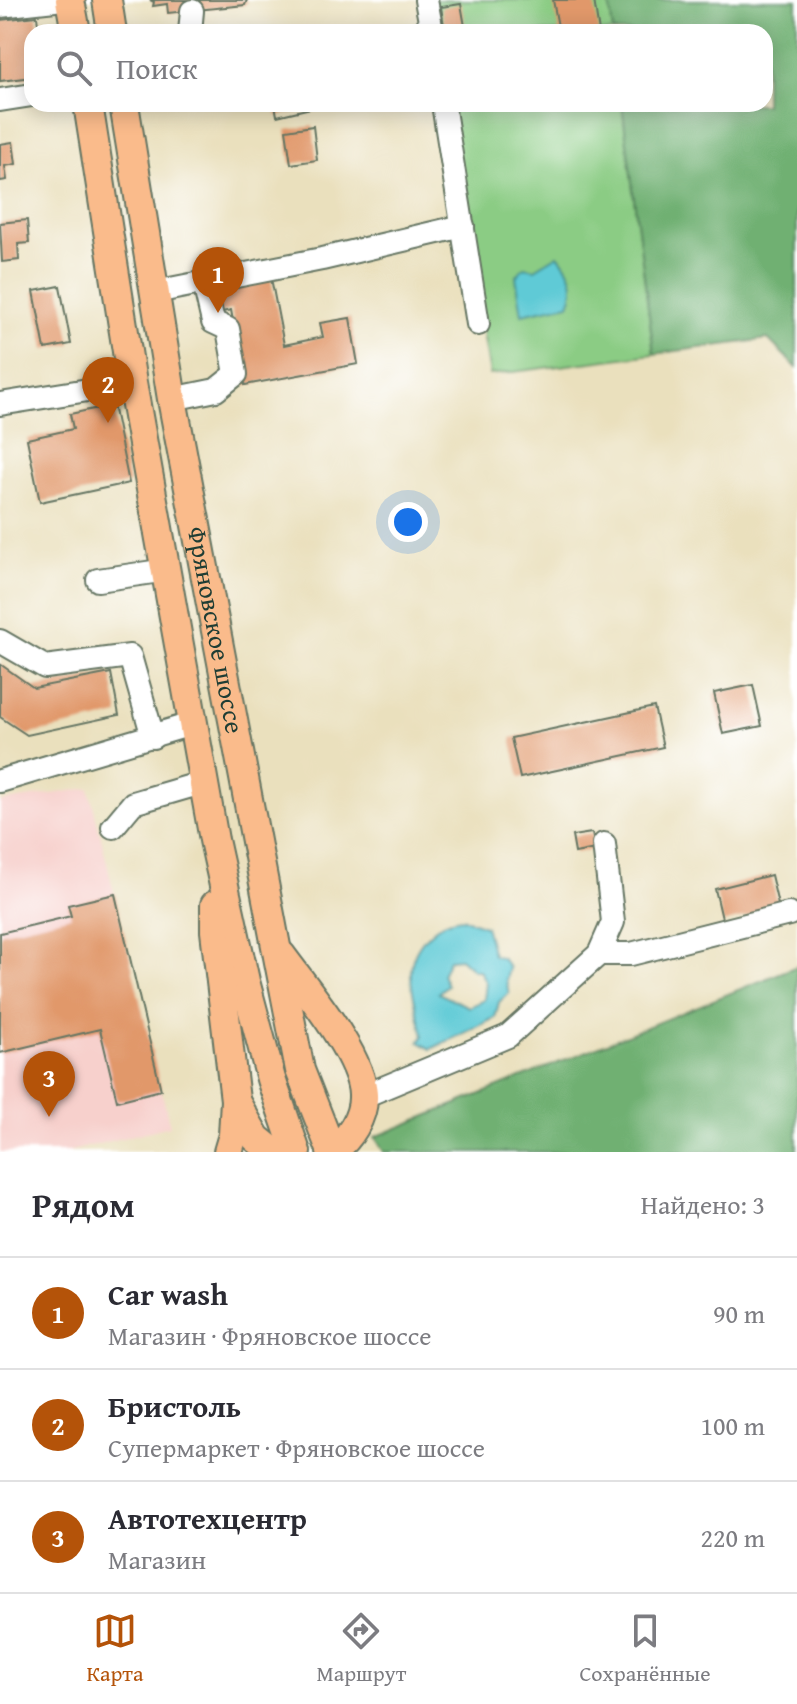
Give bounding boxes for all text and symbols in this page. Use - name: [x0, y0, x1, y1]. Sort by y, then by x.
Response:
- search box: [24, 24, 773, 112]
- icon: search: [52, 46, 96, 90]
- text: Поиск: [116, 46, 198, 90]
- pin: 1: [192, 247, 244, 313]
- pin: 2: [82, 357, 134, 423]
- your location: [388, 502, 428, 542]
- street label: Фряновское шоссе: [178, 523, 255, 737]
- pin: 3: [23, 1051, 75, 1117]
- text: Рядом: [32, 1180, 135, 1229]
- text: Найдено: 3: [641, 1185, 765, 1224]
- text: Car wash: [108, 1272, 228, 1316]
- text: 1: [51, 1294, 65, 1333]
- text: 90 m: [713, 1294, 765, 1333]
- text: Магазин · Фряновское шоссе: [108, 1316, 431, 1355]
- text: Бристоль: [108, 1384, 241, 1428]
- text: 2: [51, 1406, 65, 1445]
- text: 100 m: [700, 1406, 765, 1445]
- text: Супермаркет · Фряновское шоссе: [108, 1428, 485, 1467]
- text: Автотехцентр: [108, 1496, 307, 1540]
- text: 3: [51, 1518, 65, 1557]
- text: 220 m: [700, 1518, 765, 1557]
- text: Магазин: [108, 1540, 206, 1579]
- tab: Карта: [86, 1609, 143, 1689]
- tab: Маршрут: [316, 1609, 406, 1689]
- tab: Сохранённые: [579, 1609, 710, 1689]

